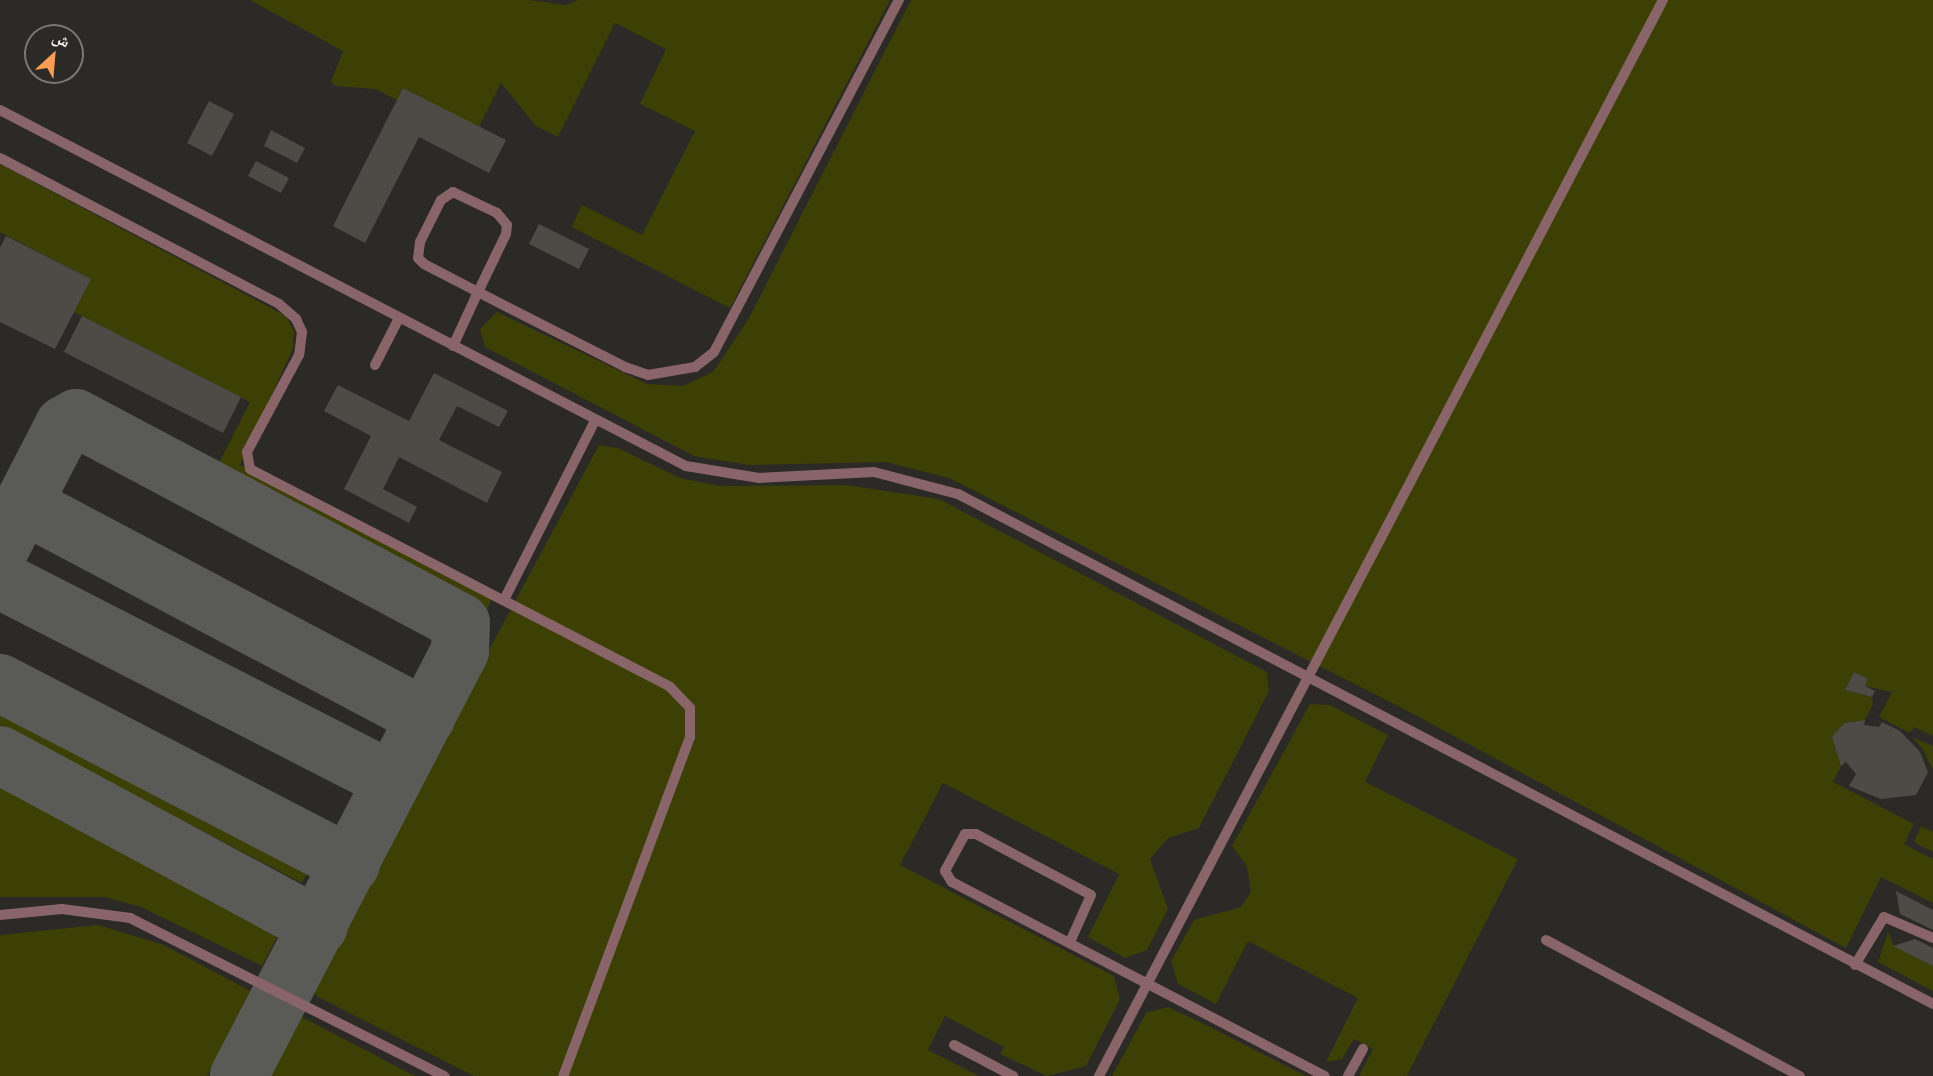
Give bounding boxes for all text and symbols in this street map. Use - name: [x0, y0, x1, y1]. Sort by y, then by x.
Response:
- north arrow: [24, 24, 84, 84]
- text: ش: [49, 27, 73, 52]

